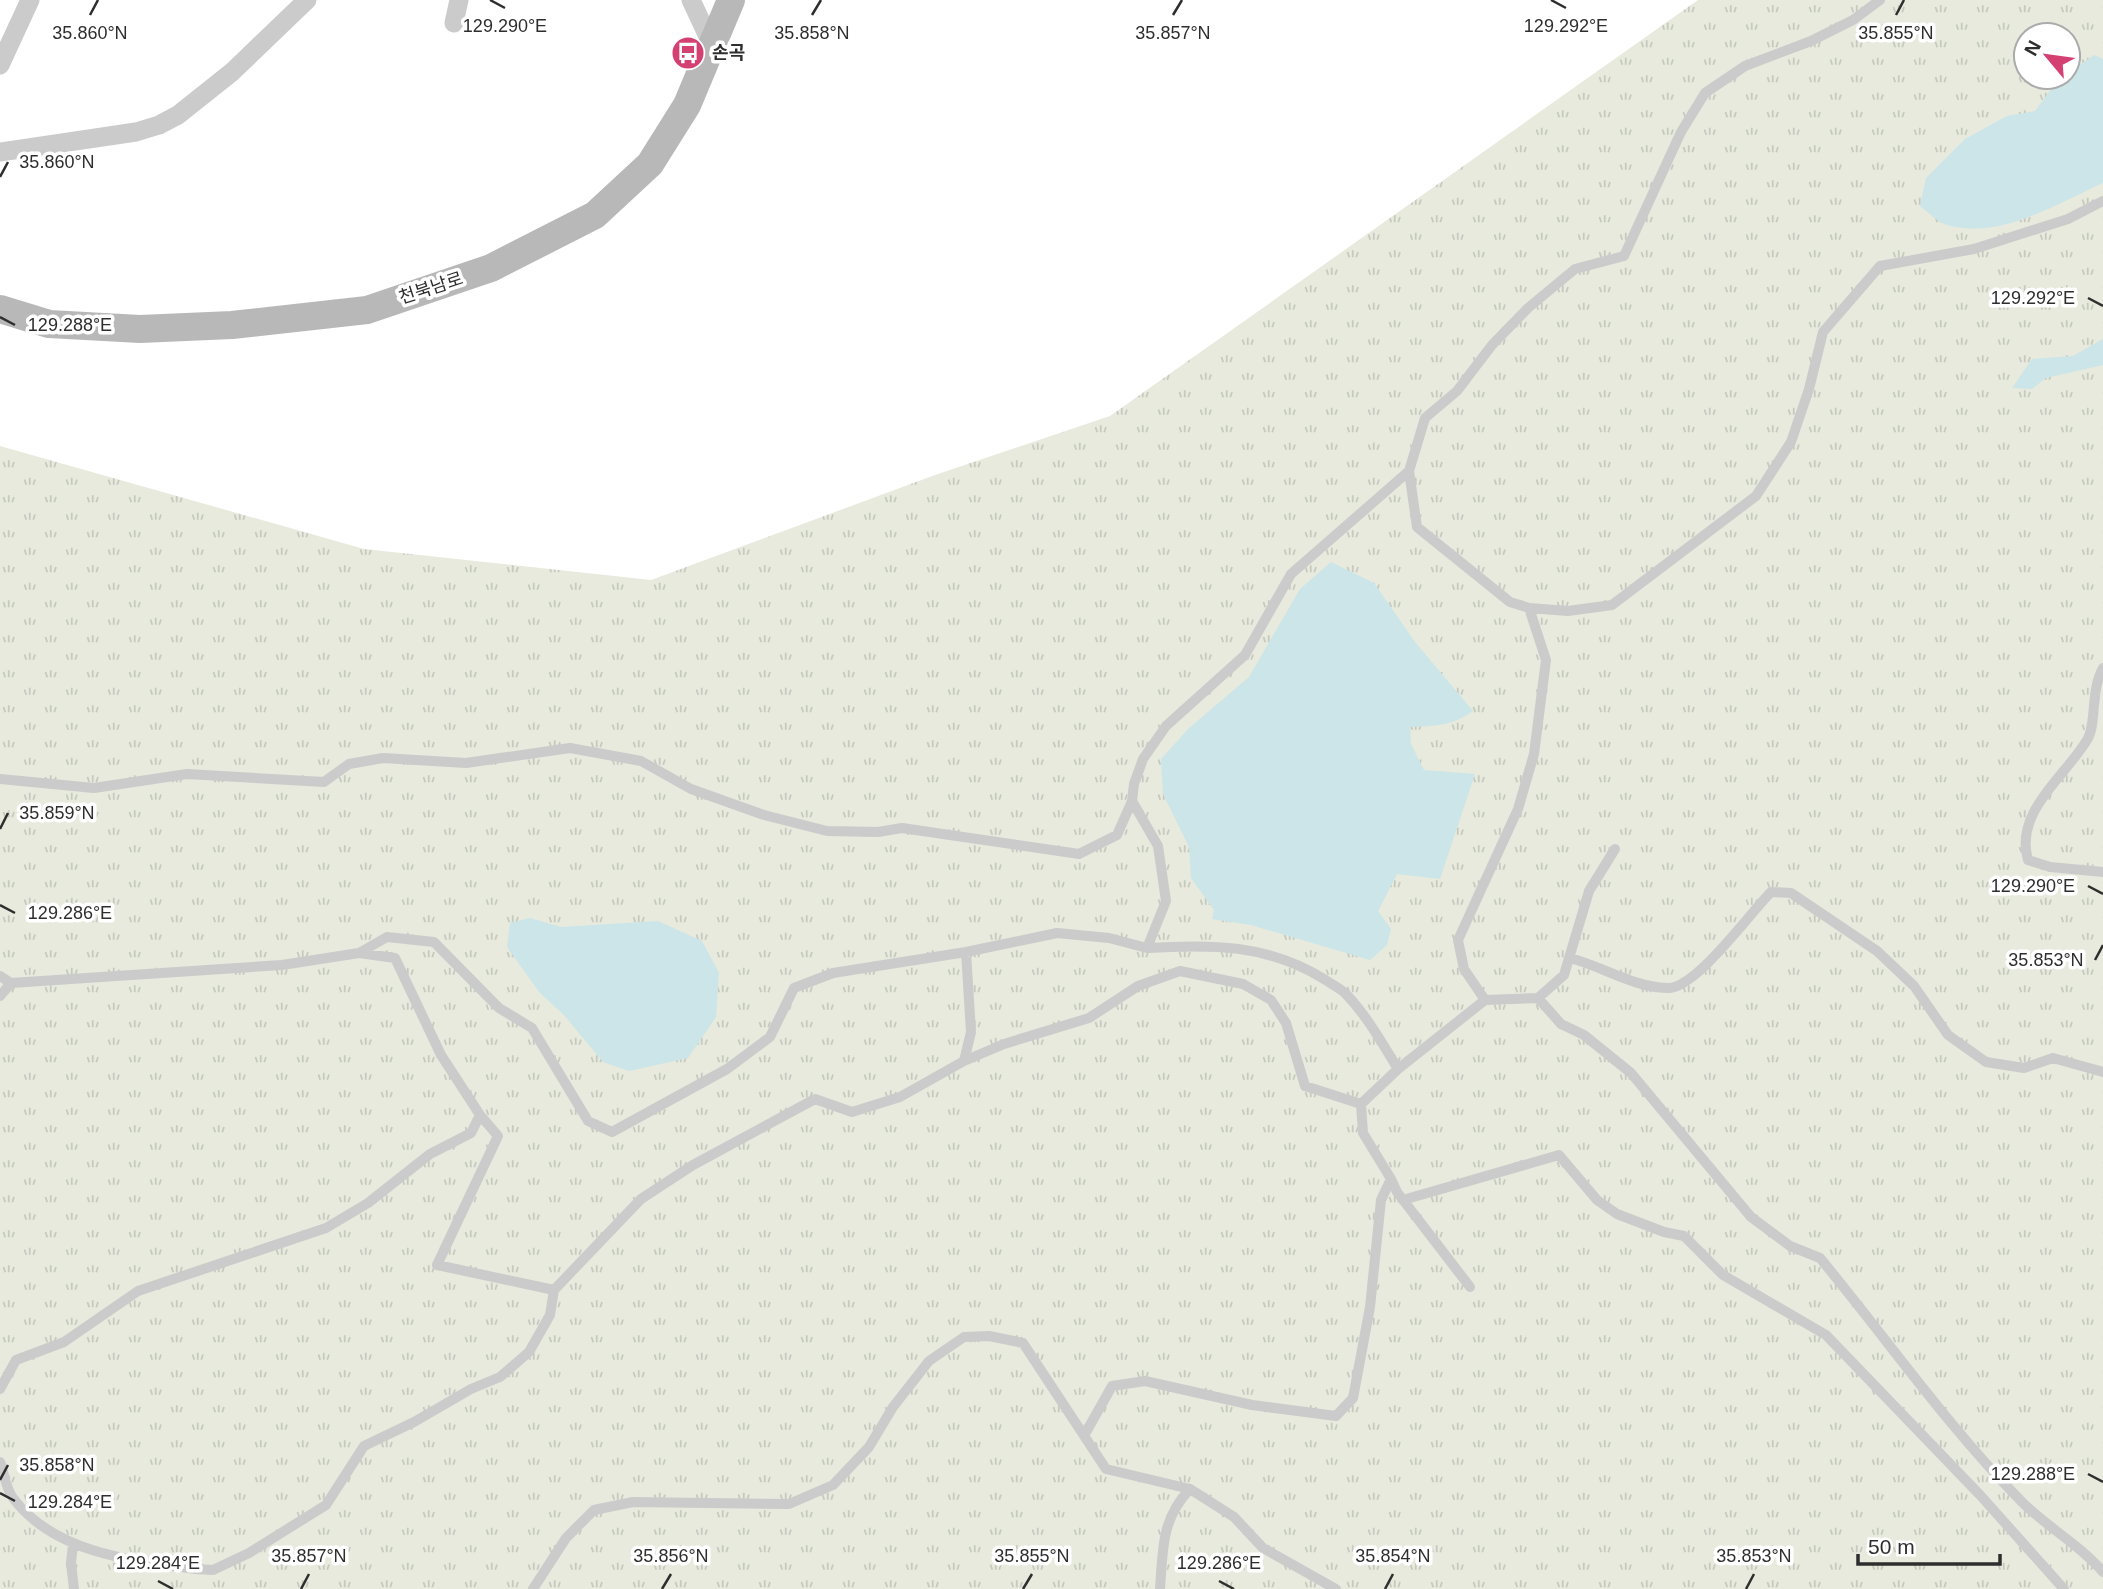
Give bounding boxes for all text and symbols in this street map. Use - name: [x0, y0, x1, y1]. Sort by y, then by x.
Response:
- text: 129.290°E: [463, 16, 547, 36]
- text: 129.292°E: [1524, 16, 1608, 36]
- north arrow: [2012, 21, 2082, 91]
- text: 35.860°N: [52, 23, 128, 43]
- text: 35.858°N: [774, 23, 850, 43]
- text: 35.857°N: [1135, 23, 1211, 43]
- text: 35.855°N: [1858, 23, 1934, 43]
- bus stop icon: 손곡: [669, 34, 707, 72]
- text: N: [2020, 37, 2045, 59]
- place label: 손곡: [712, 43, 745, 63]
- text: 35.860°N: [19, 152, 95, 172]
- street label: 천북남로: [396, 268, 466, 308]
- text: 129.292°E: [1991, 288, 2075, 308]
- text: 129.288°E: [28, 315, 112, 335]
- text: 35.859°N: [19, 803, 95, 823]
- text: 129.290°E: [1991, 876, 2075, 896]
- text: 129.286°E: [28, 903, 112, 923]
- text: 35.853°N: [2008, 950, 2084, 970]
- text: 35.858°N: [19, 1455, 95, 1475]
- text: 129.288°E: [1991, 1464, 2075, 1484]
- text: 129.284°E: [28, 1492, 112, 1512]
- scale bar: [1858, 1522, 2000, 1566]
- text: 50 m: [1868, 1535, 1915, 1558]
- text: 35.857°N: [271, 1546, 347, 1566]
- text: 35.856°N: [633, 1546, 709, 1566]
- text: 35.855°N: [994, 1546, 1070, 1566]
- text: 35.854°N: [1355, 1546, 1431, 1566]
- text: 35.853°N: [1716, 1546, 1792, 1566]
- text: 129.284°E: [116, 1553, 200, 1573]
- text: 129.286°E: [1177, 1553, 1261, 1573]

